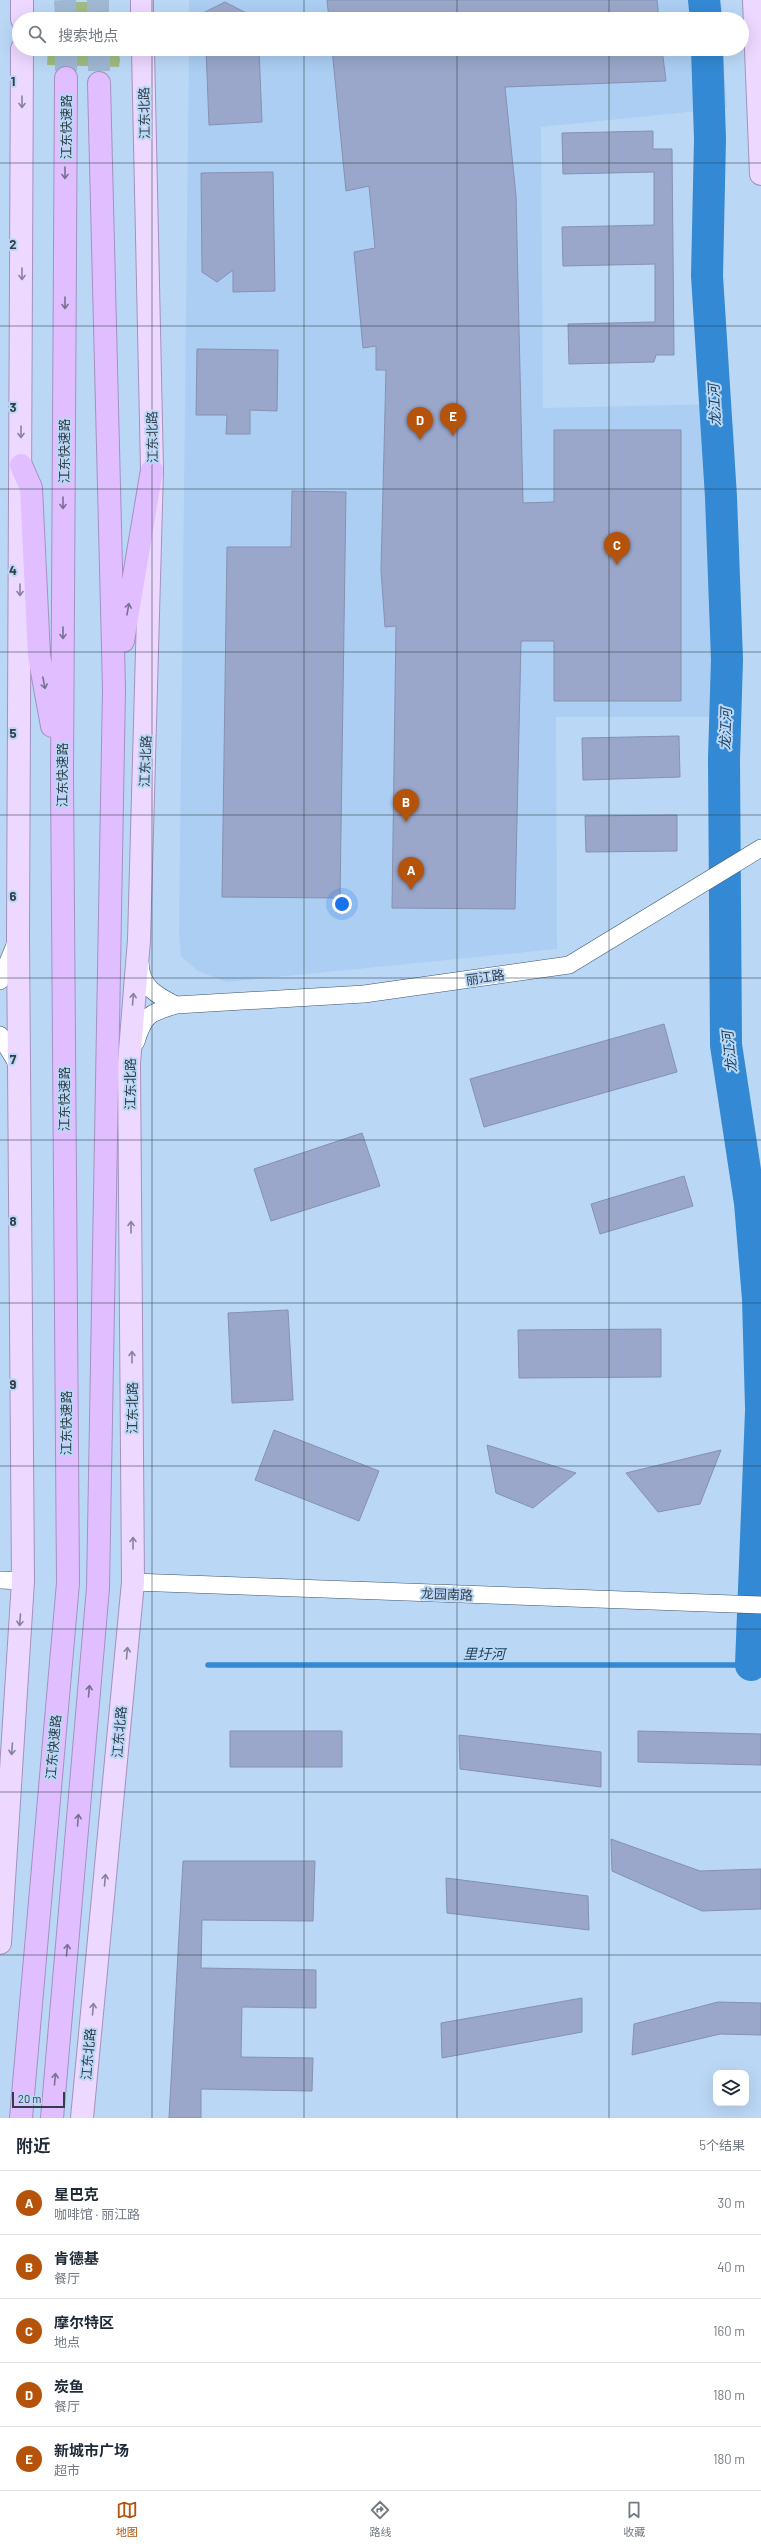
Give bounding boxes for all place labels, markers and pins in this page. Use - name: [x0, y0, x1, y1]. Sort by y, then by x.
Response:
- pin: E: [440, 403, 466, 436]
- pin: D: [407, 407, 433, 440]
- pin: C: [604, 532, 630, 565]
- pin: B: [393, 789, 419, 822]
- pin: A: [398, 857, 424, 890]

